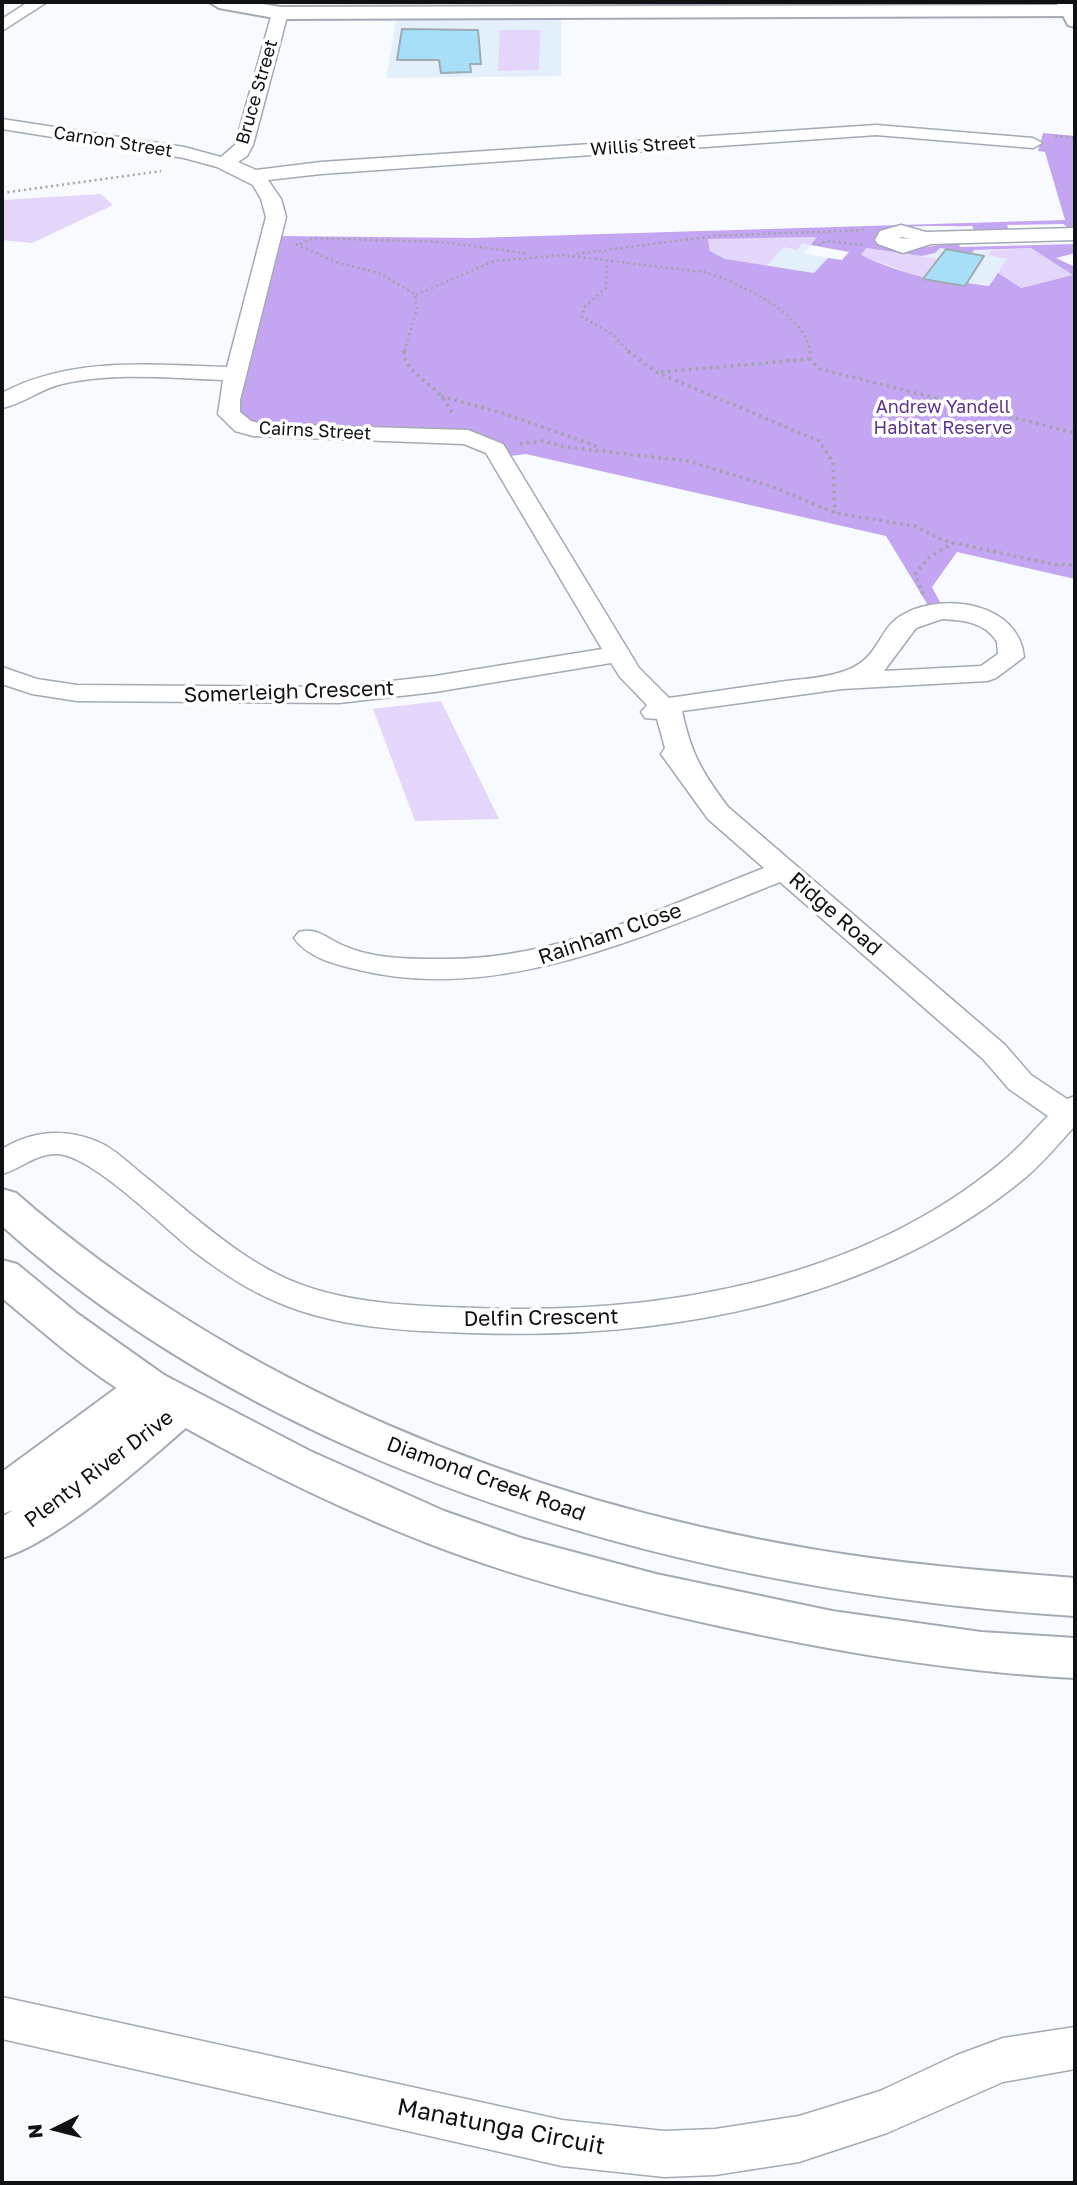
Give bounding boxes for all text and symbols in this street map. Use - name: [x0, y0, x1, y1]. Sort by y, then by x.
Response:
- street label: Bruce Street: [232, 37, 282, 147]
- street label: Carnon Street: [52, 122, 174, 162]
- street label: Willis Street: [589, 132, 697, 160]
- park label: Andrew Yandell Habitat Reserve: [874, 396, 1012, 438]
- street label: Cairns Street: [258, 417, 372, 445]
- street label: Somerleigh Crescent: [183, 676, 395, 708]
- street label: Ridge Road: [783, 867, 887, 961]
- street label: Rainham Close: [535, 898, 685, 970]
- street label: Delfin Crescent: [463, 1304, 619, 1332]
- street label: Plenty River Drive: [20, 1405, 178, 1533]
- street label: Diamond Creek Road: [383, 1431, 589, 1527]
- street label: Manatunga Circuit: [395, 2093, 607, 2161]
- north arrow: [21, 2094, 91, 2164]
- text: N: [22, 2123, 47, 2140]

